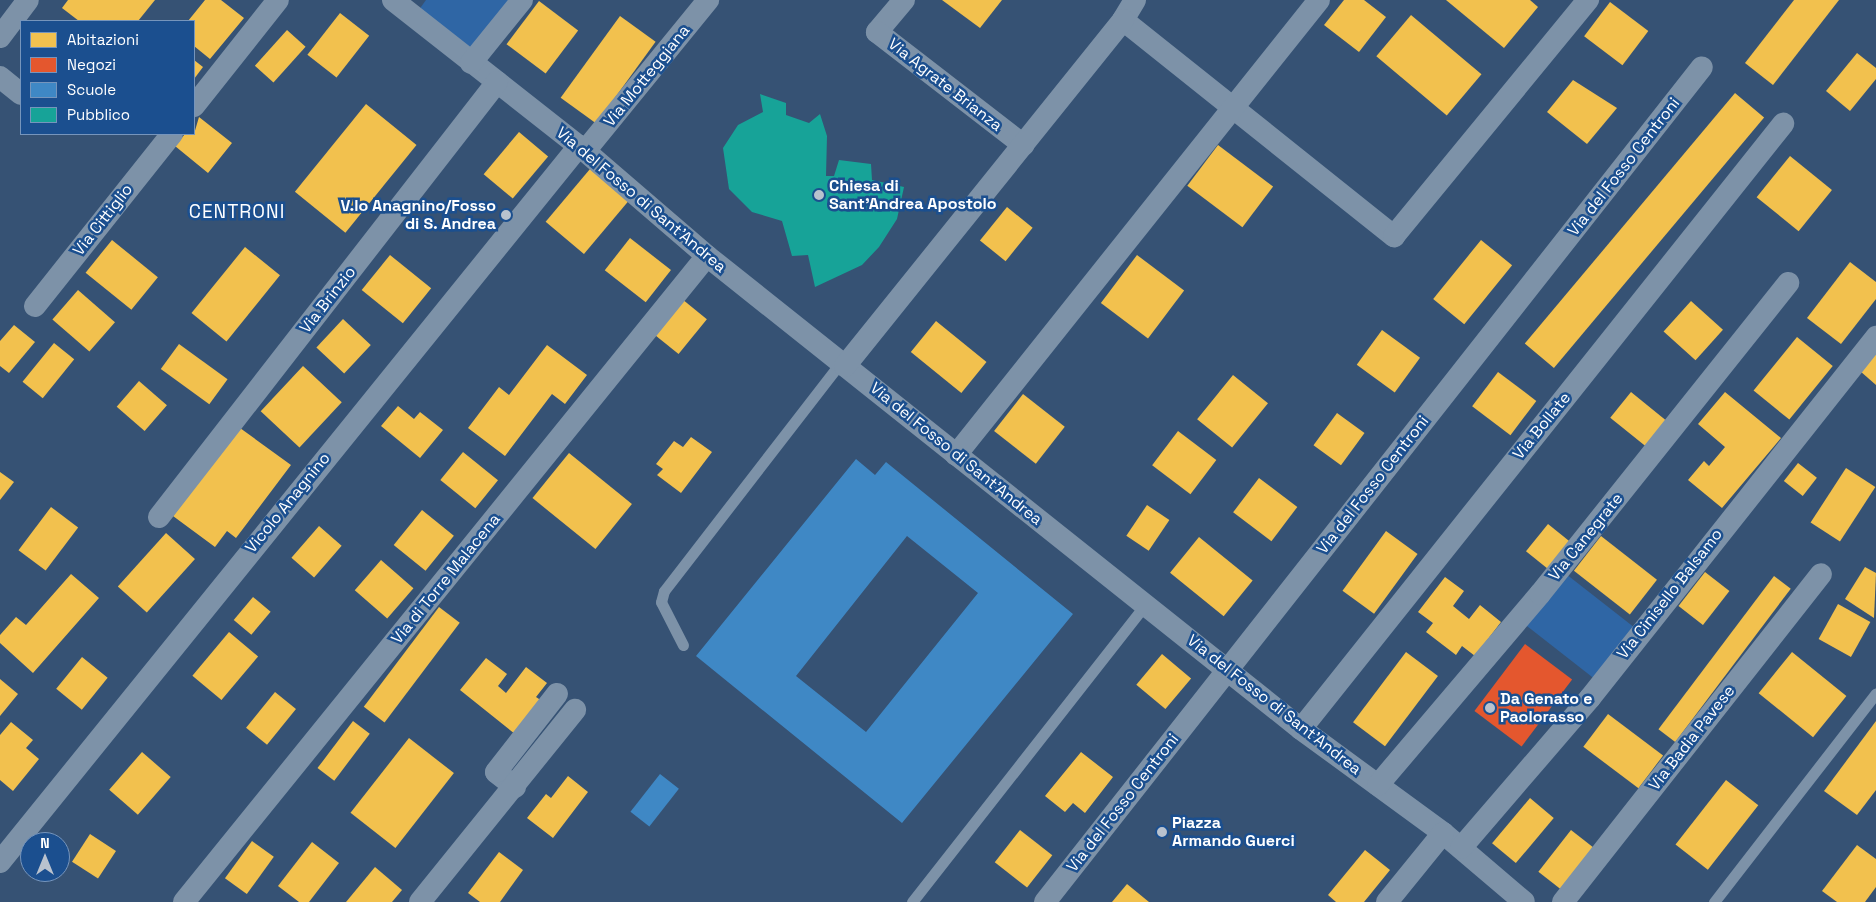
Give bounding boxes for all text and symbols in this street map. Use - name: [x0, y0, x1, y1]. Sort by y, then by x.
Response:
- legend: [20, 20, 195, 135]
- street label: Via Motteggiana: [600, 21, 694, 131]
- text: Abitazioni: [67, 30, 139, 49]
- street label: Via Agrate Brianza: [884, 34, 1006, 136]
- text: Negozi: [67, 55, 116, 74]
- text: Scuole: [67, 80, 116, 99]
- street label: Via del Fosso Centroni: [1564, 94, 1684, 240]
- text: Pubblico: [67, 105, 130, 124]
- street label: Via del Fosso di Sant'Andrea: [552, 123, 730, 277]
- place label: Chiesa di Sant'Andrea Apostolo: [829, 176, 997, 214]
- street label: Via Cittiglio: [69, 180, 137, 260]
- marker: Chiesa di Sant'Andrea Apostolo: [813, 189, 825, 201]
- place label: V.lo Anagnino/Fosso di S. Andrea: [340, 196, 496, 234]
- district label: CENTRONI: [188, 201, 286, 223]
- marker: V.lo Anagnino/Fosso di S. Andrea: [500, 209, 512, 221]
- street label: Via Brinzio: [296, 263, 360, 337]
- street label: Via del Fosso di Sant'Andrea: [866, 379, 1046, 529]
- street label: Via Bollate: [1509, 389, 1575, 463]
- street label: Via del Fosso Centroni: [1313, 412, 1433, 558]
- street label: Vicolo Anagnino: [242, 449, 334, 557]
- street label: Via Canegrate: [1545, 489, 1627, 585]
- street label: Via di Torre Malacena: [387, 510, 505, 648]
- street label: Via Cinisello Balsamo: [1613, 525, 1727, 663]
- street label: Via del Fosso di Sant'Andrea: [1183, 631, 1365, 779]
- street label: Via Badia Pavese: [1645, 682, 1739, 794]
- place label: Da Genato e Paolorasso: [1500, 689, 1592, 727]
- marker: Da Genato e Paolorasso: [1484, 702, 1496, 714]
- street label: Via del Fosso Centroni: [1063, 730, 1183, 876]
- place label: Piazza Armando Guerci: [1172, 813, 1295, 851]
- marker: Piazza Armando Guerci: [1156, 826, 1168, 838]
- north arrow: [20, 832, 70, 882]
- text: N: [40, 834, 50, 852]

